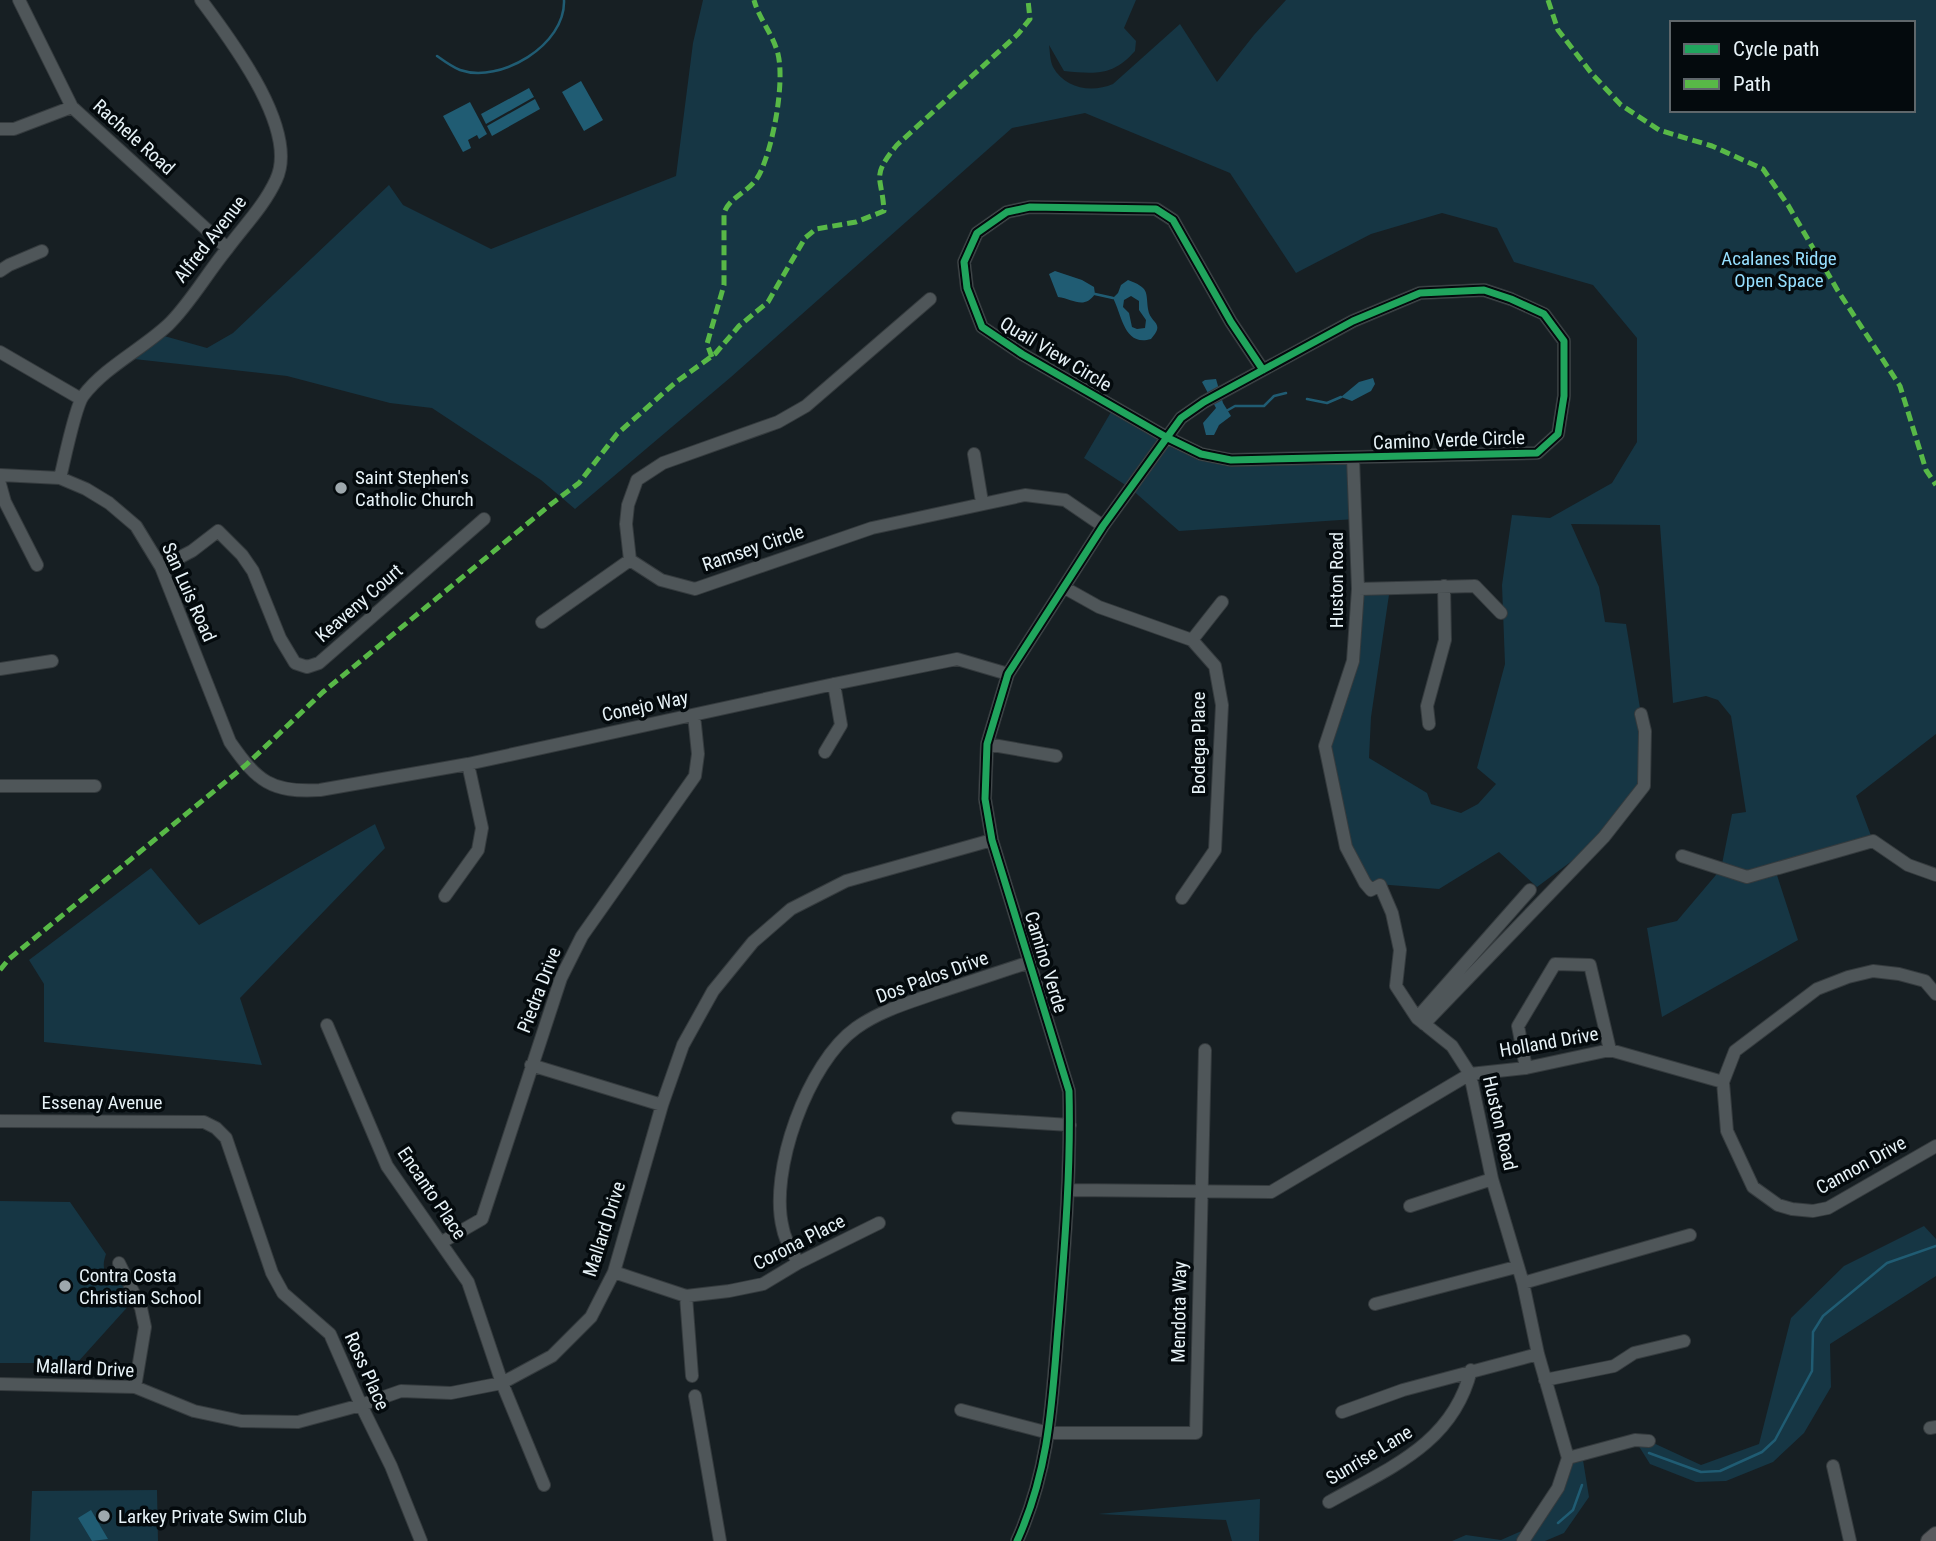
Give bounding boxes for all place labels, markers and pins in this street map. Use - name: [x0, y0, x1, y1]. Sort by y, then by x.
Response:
- place label: Saint Stephen's Catholic Church: [355, 466, 474, 511]
- marker: Saint Stephen's Catholic Church: [333, 480, 349, 496]
- place label: Contra Costa Christian School: [79, 1264, 202, 1309]
- marker: Contra Costa Christian School: [57, 1278, 73, 1294]
- place label: Larkey Private Swim Club: [118, 1505, 307, 1528]
- marker: Larkey Private Swim Club: [96, 1508, 112, 1524]

